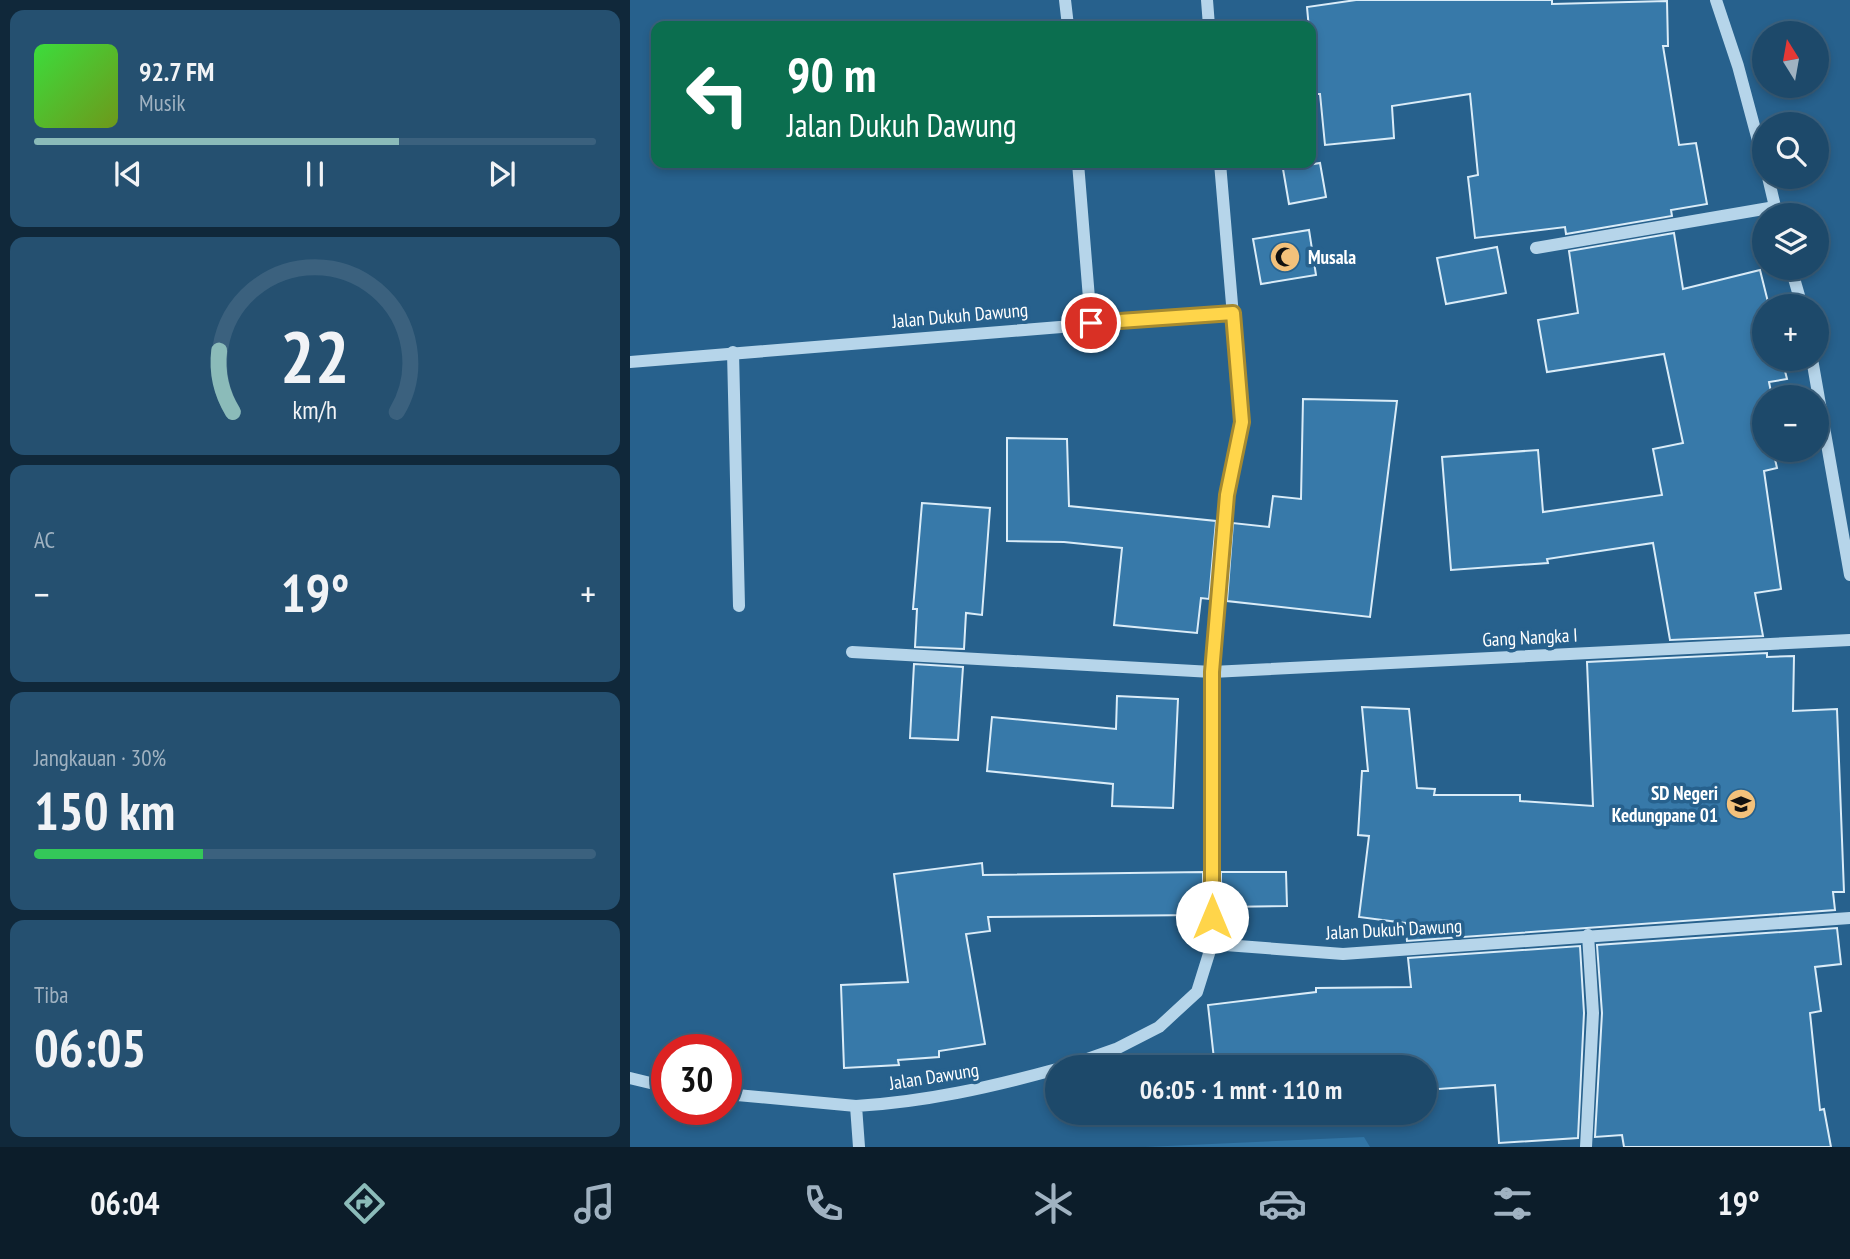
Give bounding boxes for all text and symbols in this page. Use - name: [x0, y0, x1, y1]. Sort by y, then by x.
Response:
- north arrow: [1752, 21, 1829, 98]
- map controls: [1752, 21, 1829, 462]
- text: 90 m: [787, 42, 876, 106]
- icon: left: [672, 49, 763, 140]
- text: 92.7 FM: [139, 55, 214, 88]
- text: Musik: [139, 88, 185, 117]
- text: Jalan Dukuh Dawung: [787, 104, 1017, 146]
- button: search: [1752, 112, 1829, 189]
- icon: previous: [109, 155, 147, 193]
- icon: pause: [296, 155, 334, 193]
- icon: next: [483, 155, 521, 193]
- button: layers: [1752, 203, 1829, 280]
- mosque icon: Musala: [1268, 240, 1302, 274]
- place label: Musala: [1308, 245, 1356, 269]
- pin: [1061, 293, 1121, 353]
- button: +: [1752, 294, 1829, 371]
- street label: Jalan Dukuh Dawung: [890, 297, 1029, 333]
- icon: arrive: [1072, 304, 1110, 342]
- text: 22: [280, 309, 350, 403]
- button: −: [1752, 385, 1829, 462]
- text: km/h: [293, 394, 337, 426]
- text: AC: [34, 525, 55, 554]
- text: 19°: [281, 559, 349, 626]
- text: −: [34, 569, 50, 618]
- text: +: [580, 569, 596, 618]
- street label: Gang Nangka I: [1482, 623, 1578, 651]
- text: Jangkauan · 30%: [34, 743, 166, 772]
- text: 150 km: [34, 777, 175, 844]
- place label: SD Negeri Kedungpane 01: [1612, 781, 1718, 827]
- school or university icon: SD Negeri Kedungpane 01: [1724, 787, 1758, 821]
- position arrow: [1175, 880, 1249, 954]
- street label: Jalan Dukuh Dawung: [1324, 913, 1463, 945]
- text: Tiba: [34, 980, 68, 1009]
- text: 06:05: [34, 1014, 146, 1081]
- speed limit sign: 30: [651, 1034, 742, 1125]
- street label: Jalan Dawung: [887, 1057, 980, 1095]
- text: 06:05 · 1 mnt · 110 m: [1140, 1073, 1342, 1106]
- icon: directions: [340, 1179, 389, 1228]
- icon: music: [570, 1179, 619, 1228]
- icon: phone: [799, 1179, 848, 1228]
- icon: climate: [1029, 1179, 1078, 1228]
- icon: car: [1258, 1179, 1307, 1228]
- icon: filters: [1488, 1179, 1537, 1228]
- text: 06:04: [90, 1182, 160, 1224]
- text: 19°: [1717, 1182, 1760, 1224]

